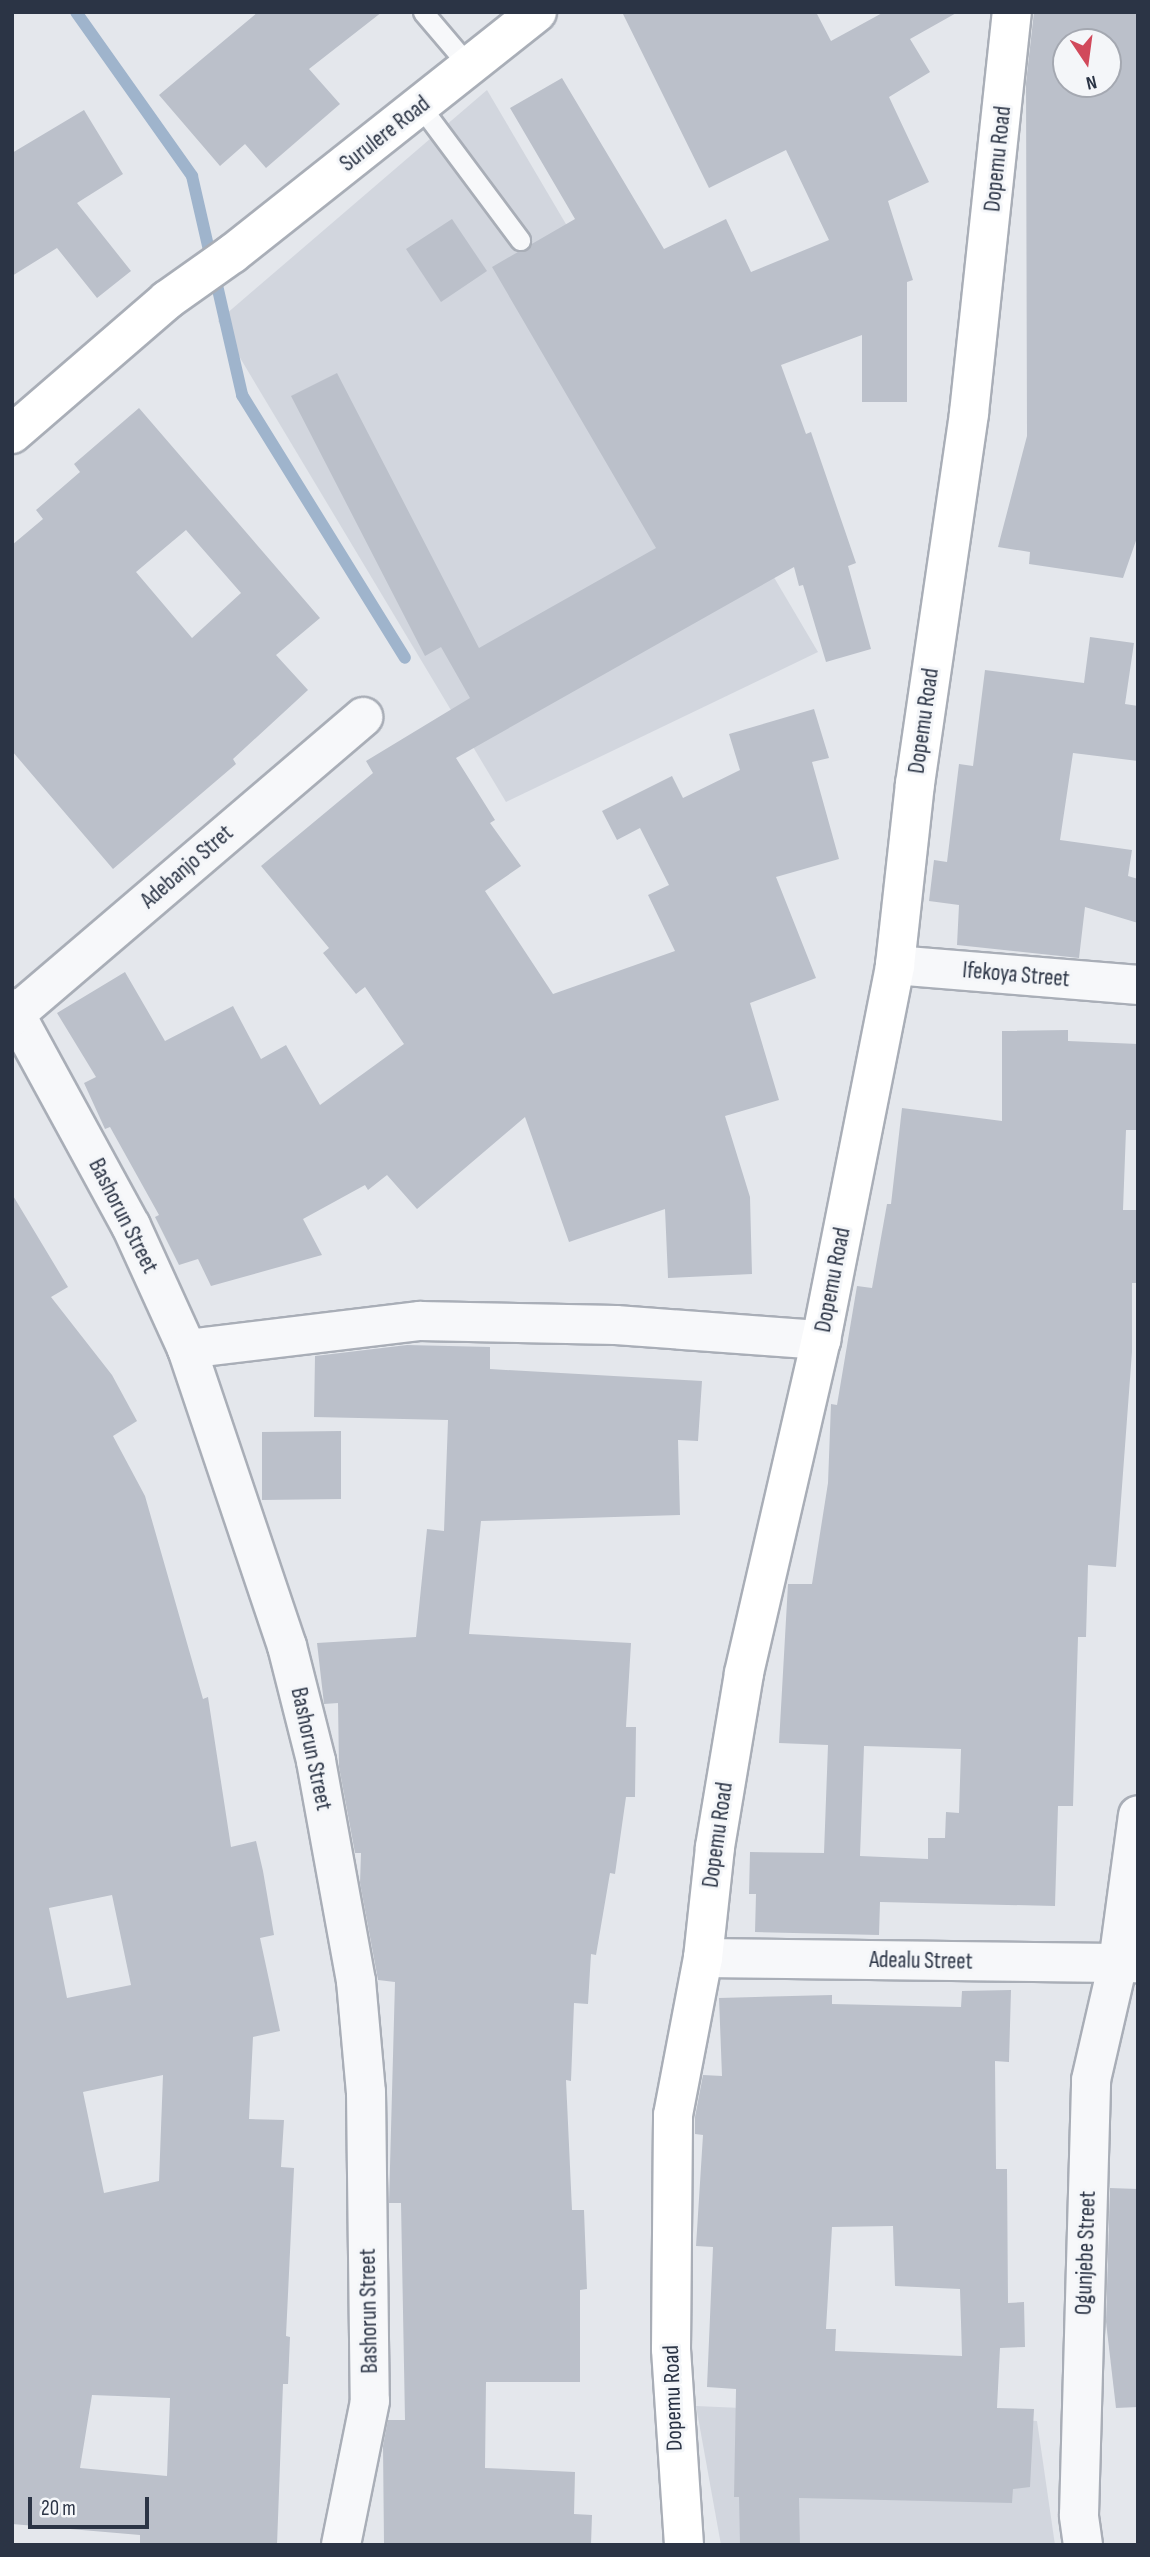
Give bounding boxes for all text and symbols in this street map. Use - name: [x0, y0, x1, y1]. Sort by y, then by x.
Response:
- north arrow: [1052, 28, 1122, 98]
- text: N: [1084, 70, 1099, 94]
- street label: Surulere Road: [334, 90, 436, 178]
- street label: Dopemu Road: [979, 105, 1017, 213]
- street label: Dopemu Road: [903, 667, 945, 775]
- street label: Adebanjo Stret: [135, 819, 239, 915]
- street label: Ifekoya Street: [961, 957, 1071, 993]
- street label: Bashorun Street: [82, 1154, 164, 1278]
- street label: Dopemu Road: [809, 1225, 857, 1335]
- street label: Bashorun Street: [285, 1685, 337, 1813]
- street label: Dopemu Road: [697, 1781, 739, 1889]
- street label: Adealu Street: [869, 1946, 973, 1976]
- street label: Ogunjebe Street: [1070, 2190, 1102, 2316]
- street label: Bashorun Street: [354, 2248, 384, 2374]
- street label: Dopemu Road: [657, 2345, 689, 2451]
- scale bar: [32, 2484, 152, 2528]
- text: 20 m: [41, 2496, 76, 2521]

